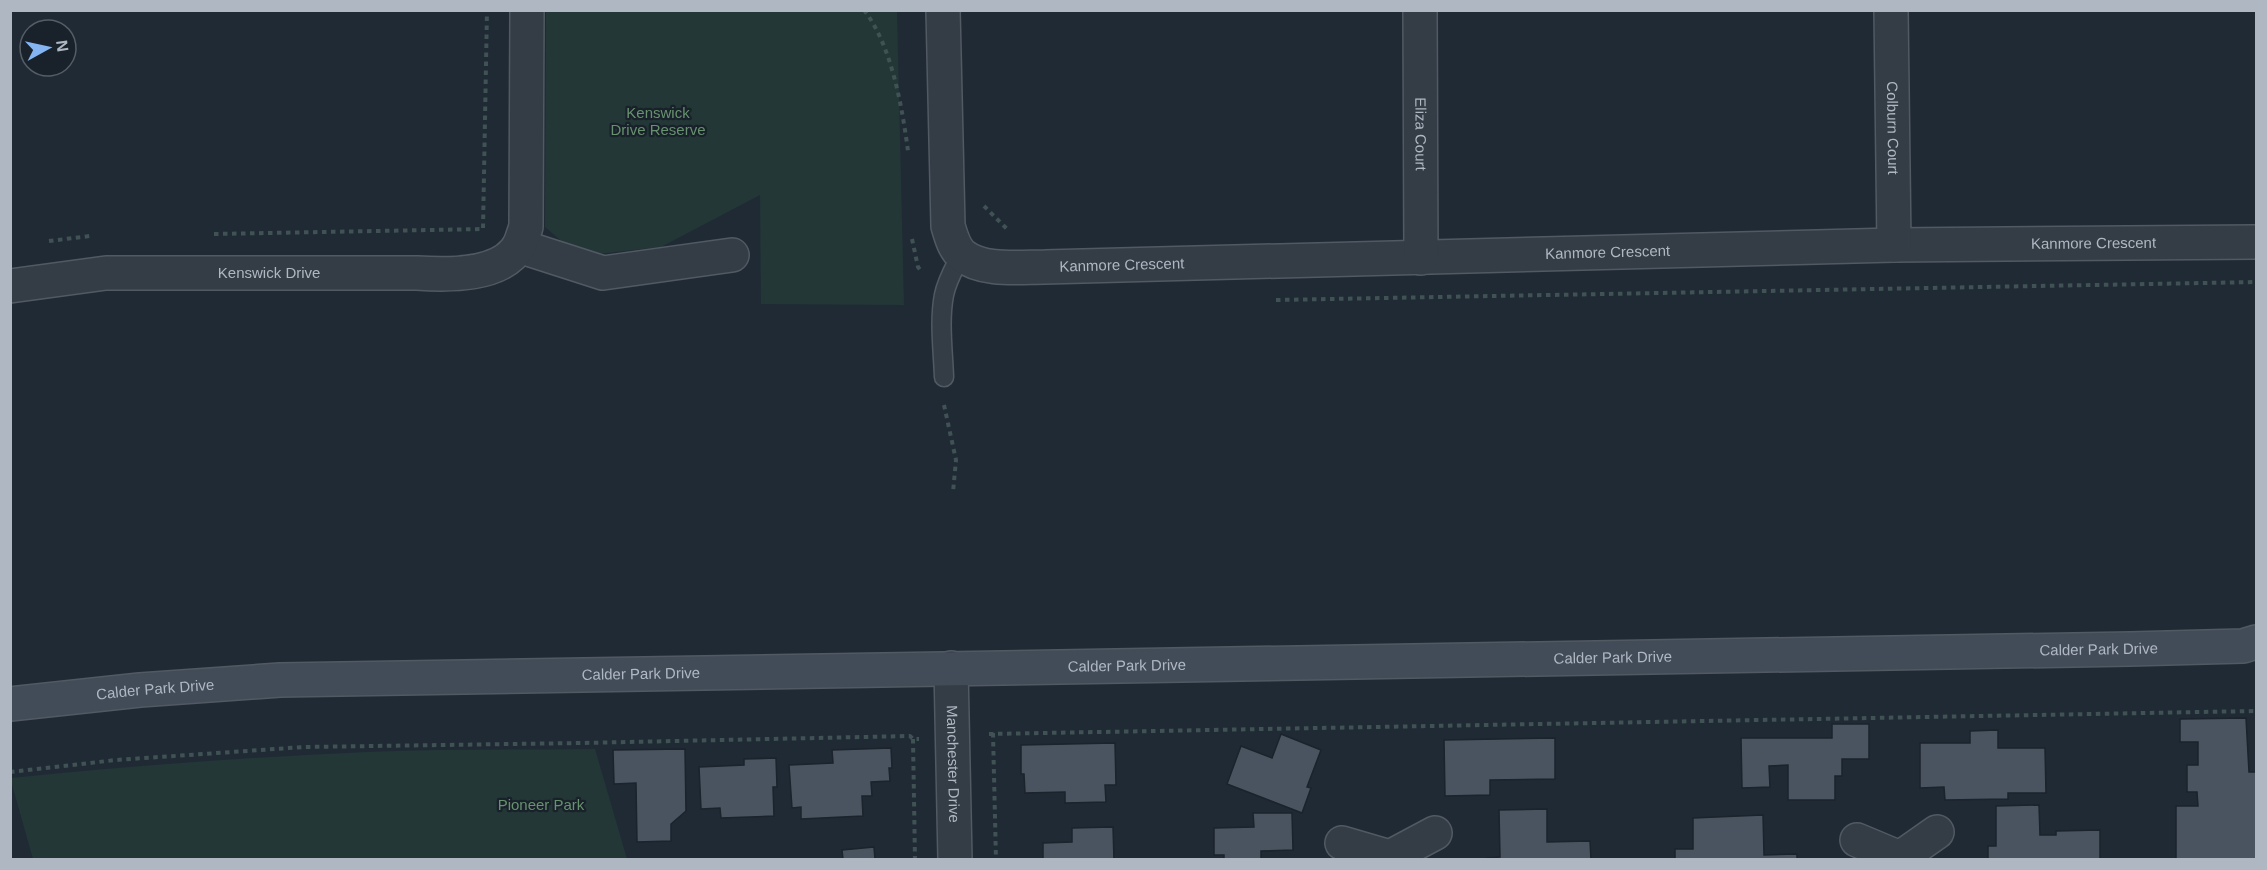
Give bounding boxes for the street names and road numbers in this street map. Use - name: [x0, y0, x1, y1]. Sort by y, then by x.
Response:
- street label: Colburn Court: [1884, 81, 1902, 176]
- street label: Eliza Court: [1412, 97, 1430, 172]
- street label: Kanmore Crescent: [2031, 234, 2157, 252]
- street label: Kanmore Crescent: [1545, 242, 1671, 262]
- street label: Kanmore Crescent: [1059, 254, 1185, 275]
- street label: Kenswick Drive: [218, 264, 320, 281]
- street label: Calder Park Drive: [2039, 639, 2158, 659]
- street label: Calder Park Drive: [1553, 648, 1672, 667]
- street label: Calder Park Drive: [1067, 656, 1186, 675]
- street label: Calder Park Drive: [581, 664, 700, 683]
- street label: Calder Park Drive: [95, 676, 215, 703]
- street label: Manchester Drive: [944, 705, 963, 823]

